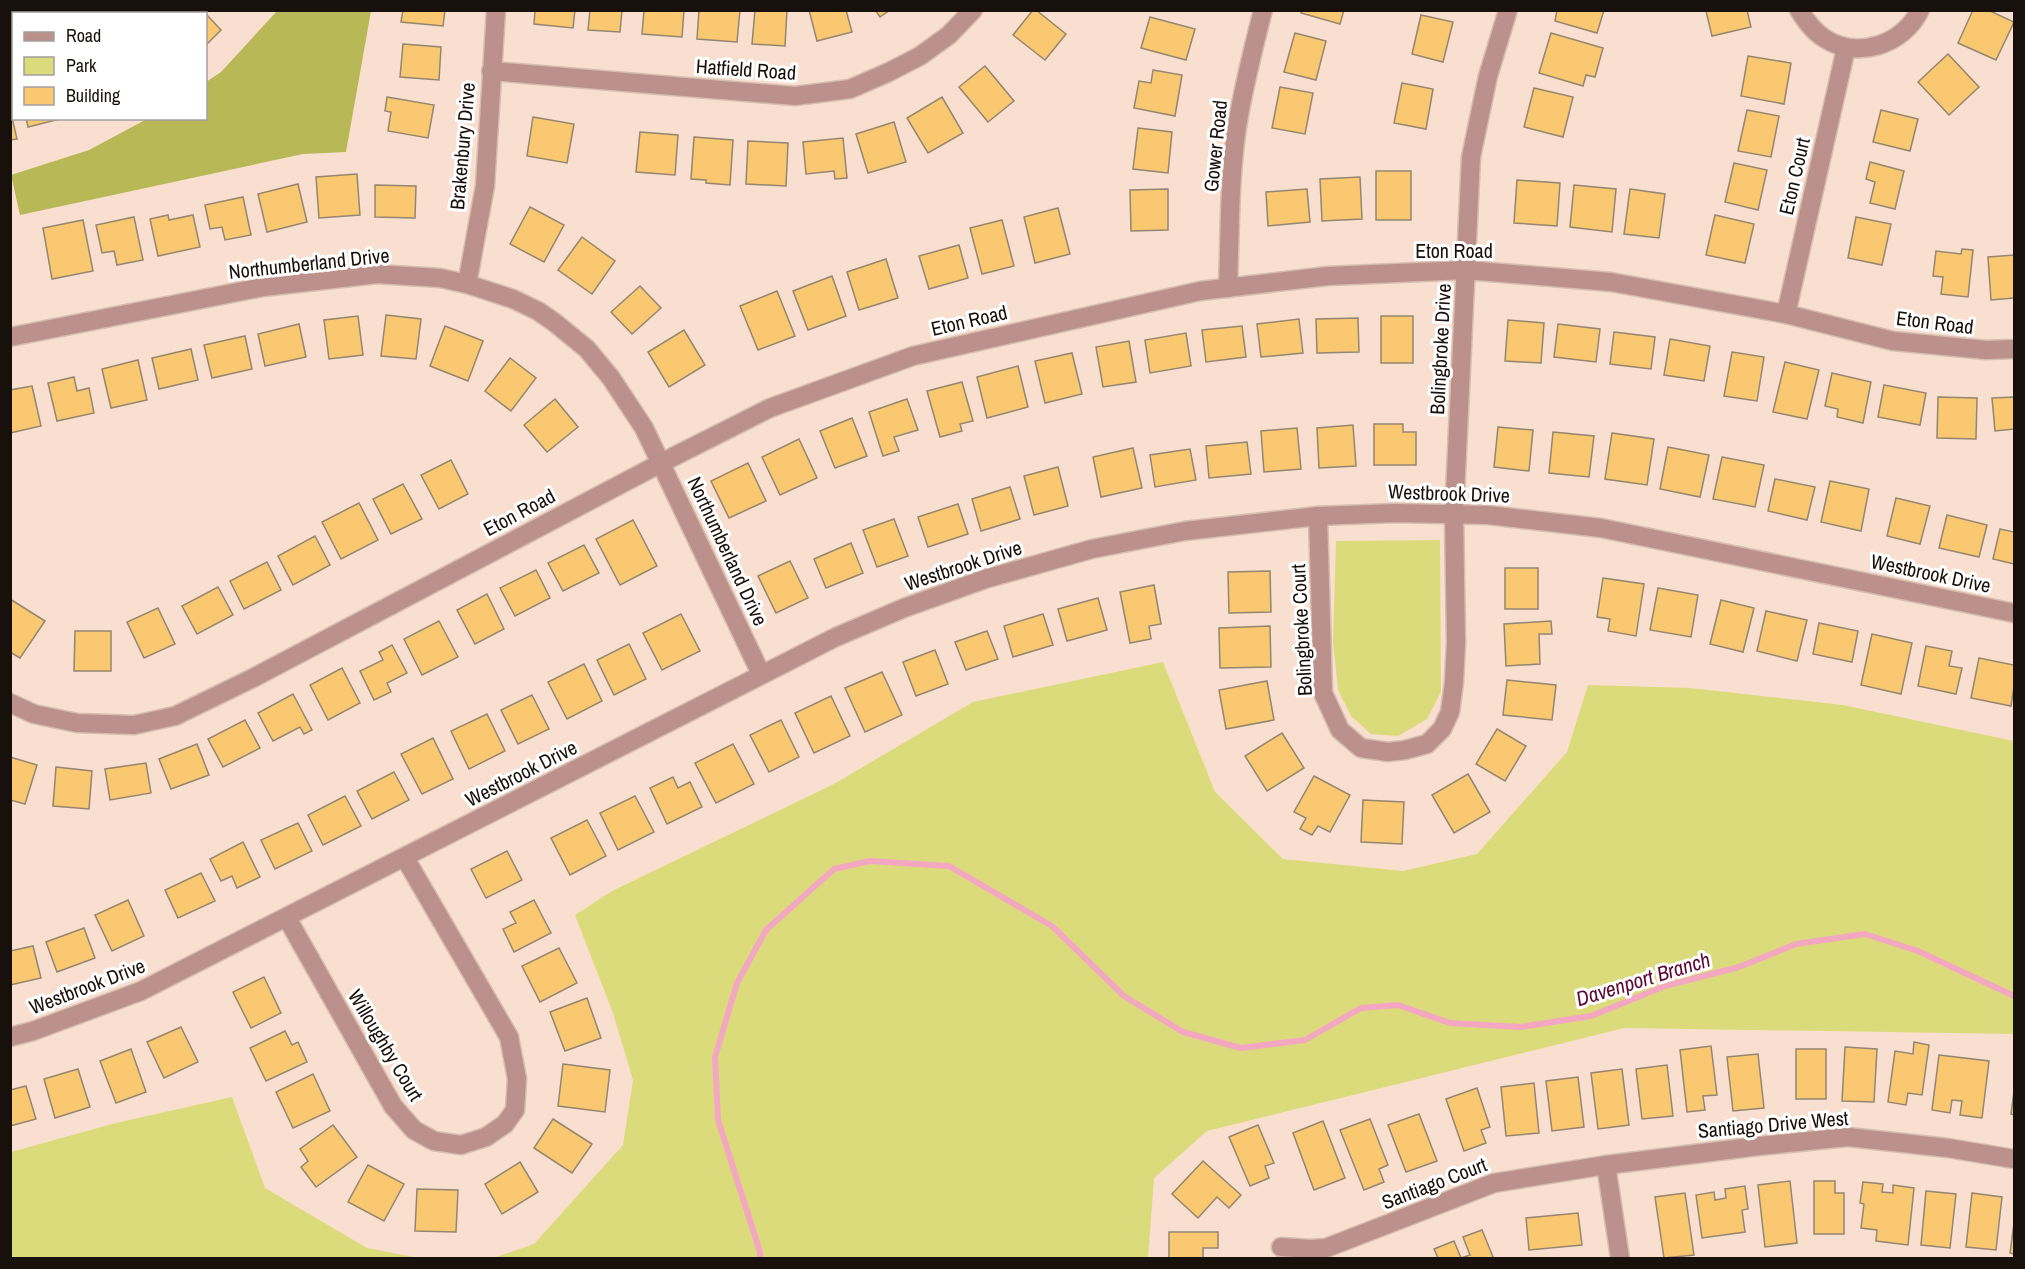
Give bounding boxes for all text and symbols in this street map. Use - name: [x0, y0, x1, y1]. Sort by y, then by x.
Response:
- legend: [12, 12, 207, 120]
- text: Road: [66, 23, 101, 48]
- street label: Hatfield Road: [695, 52, 797, 86]
- text: Park: [66, 53, 97, 78]
- street label: Brakenbury Drive: [443, 81, 481, 211]
- text: Building: [66, 83, 121, 108]
- street label: Gower Road: [1197, 99, 1233, 193]
- street label: Eton Court: [1772, 134, 1816, 217]
- street label: Eton Road: [1415, 237, 1493, 264]
- street label: Northumberland Drive: [227, 241, 391, 285]
- street label: Bolingbroke Drive: [1423, 283, 1457, 415]
- street label: Eton Road: [928, 298, 1010, 342]
- street label: Eton Road: [1895, 304, 1975, 340]
- street label: Northumberland Drive: [682, 472, 774, 630]
- street label: Westbrook Drive: [1388, 477, 1510, 509]
- street label: Eton Road: [478, 482, 560, 542]
- street label: Westbrook Drive: [901, 533, 1025, 597]
- street label: Westbrook Drive: [1869, 547, 1993, 599]
- street label: Bolingbroke Court: [1284, 563, 1318, 697]
- street label: Westbrook Drive: [461, 733, 581, 813]
- water label: Davenport Branch: [1572, 945, 1714, 1013]
- street label: Westbrook Drive: [25, 952, 149, 1020]
- street label: Willoughby Court: [342, 984, 430, 1106]
- street label: Santiago Drive West: [1697, 1104, 1850, 1144]
- street label: Santiago Court: [1378, 1150, 1491, 1215]

